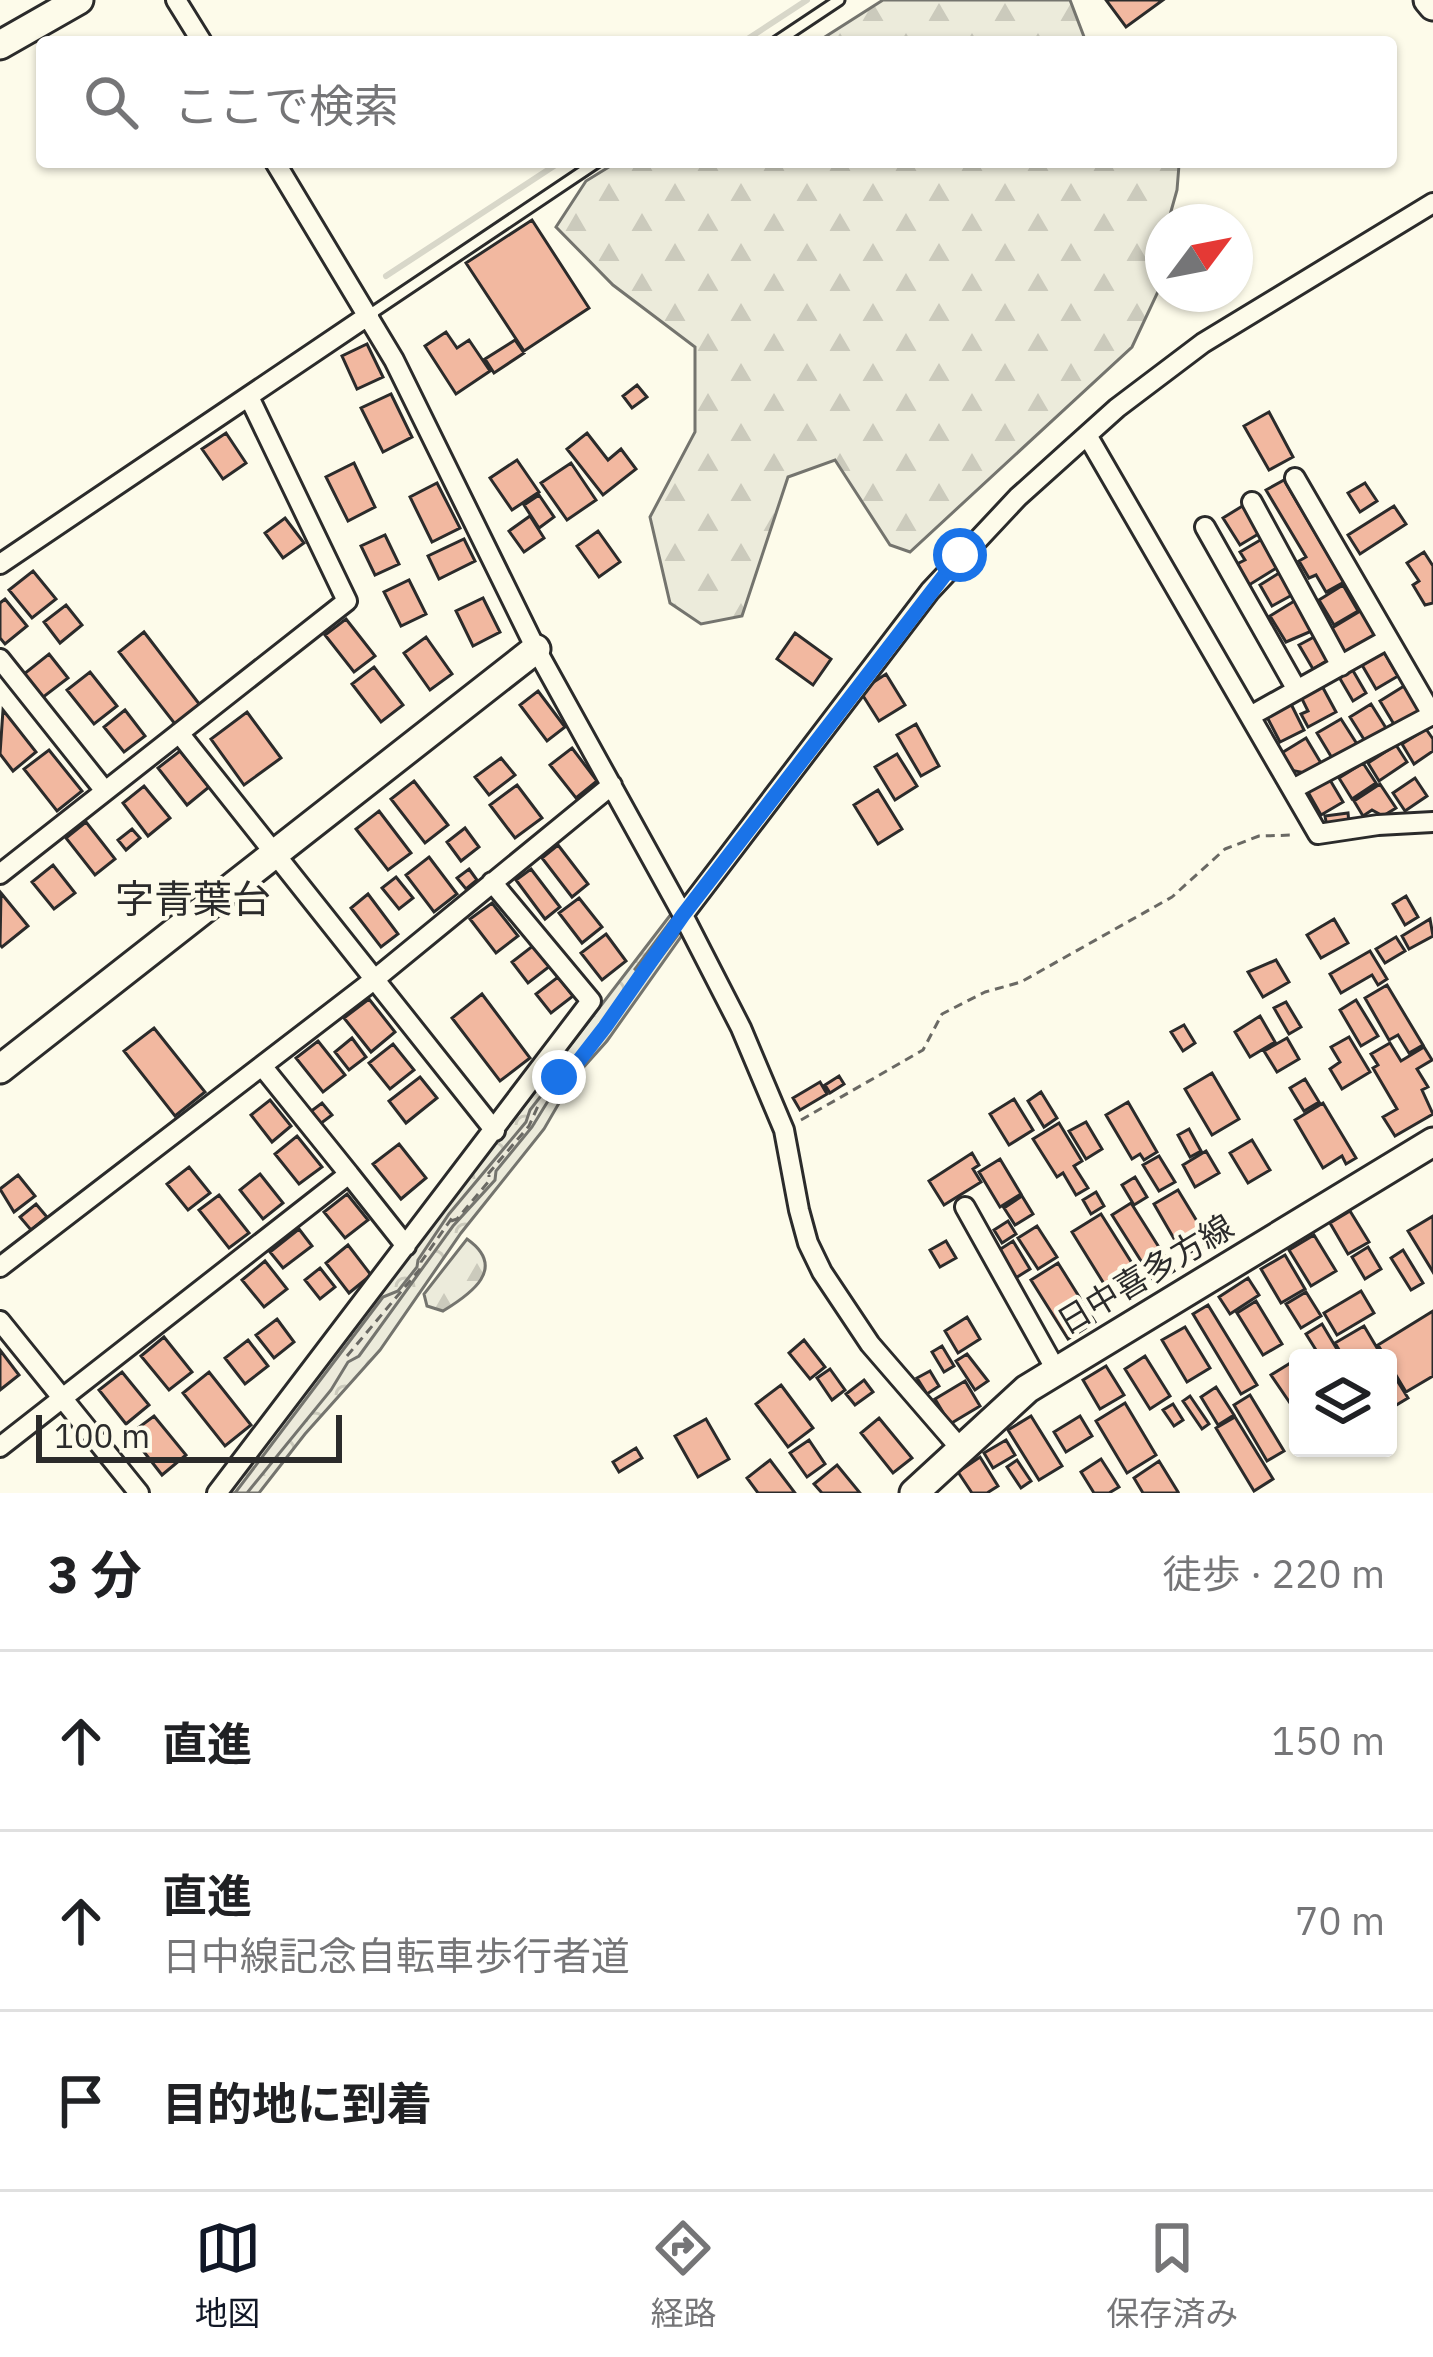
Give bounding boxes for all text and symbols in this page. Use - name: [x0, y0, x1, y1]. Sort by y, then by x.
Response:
- search box: [36, 36, 1397, 168]
- icon: search: [78, 69, 144, 135]
- text: ここで検索: [174, 76, 399, 134]
- north arrow: [1145, 204, 1253, 312]
- route start: [933, 528, 987, 582]
- district label: 字青葉台: [115, 873, 271, 924]
- route end: [532, 1050, 586, 1104]
- street label: 日中喜多方線: [1049, 1204, 1241, 1343]
- map controls: [1289, 1349, 1397, 1457]
- button: layers: [1289, 1349, 1397, 1457]
- scale bar: [36, 1409, 342, 1462]
- text: 100 m: [54, 1414, 150, 1457]
- text: 3 分: [48, 1541, 142, 1607]
- text: 徒歩 · 220 m: [1162, 1548, 1385, 1599]
- icon: ahead: [48, 1708, 114, 1774]
- text: 直進: [162, 1714, 252, 1772]
- text: 150 m: [1272, 1715, 1385, 1766]
- text: 直進: [162, 1866, 252, 1924]
- icon: ahead: [48, 1888, 114, 1954]
- text: 70 m: [1295, 1895, 1385, 1946]
- text: 日中線記念自転車歩行者道: [162, 1930, 630, 1981]
- icon: arrive: [48, 2068, 114, 2134]
- text: 目的地に到着: [162, 2074, 432, 2132]
- tab: 地図: [195, 2215, 261, 2335]
- tab: 経路: [650, 2215, 716, 2335]
- tab: 保存済み: [1106, 2215, 1238, 2335]

